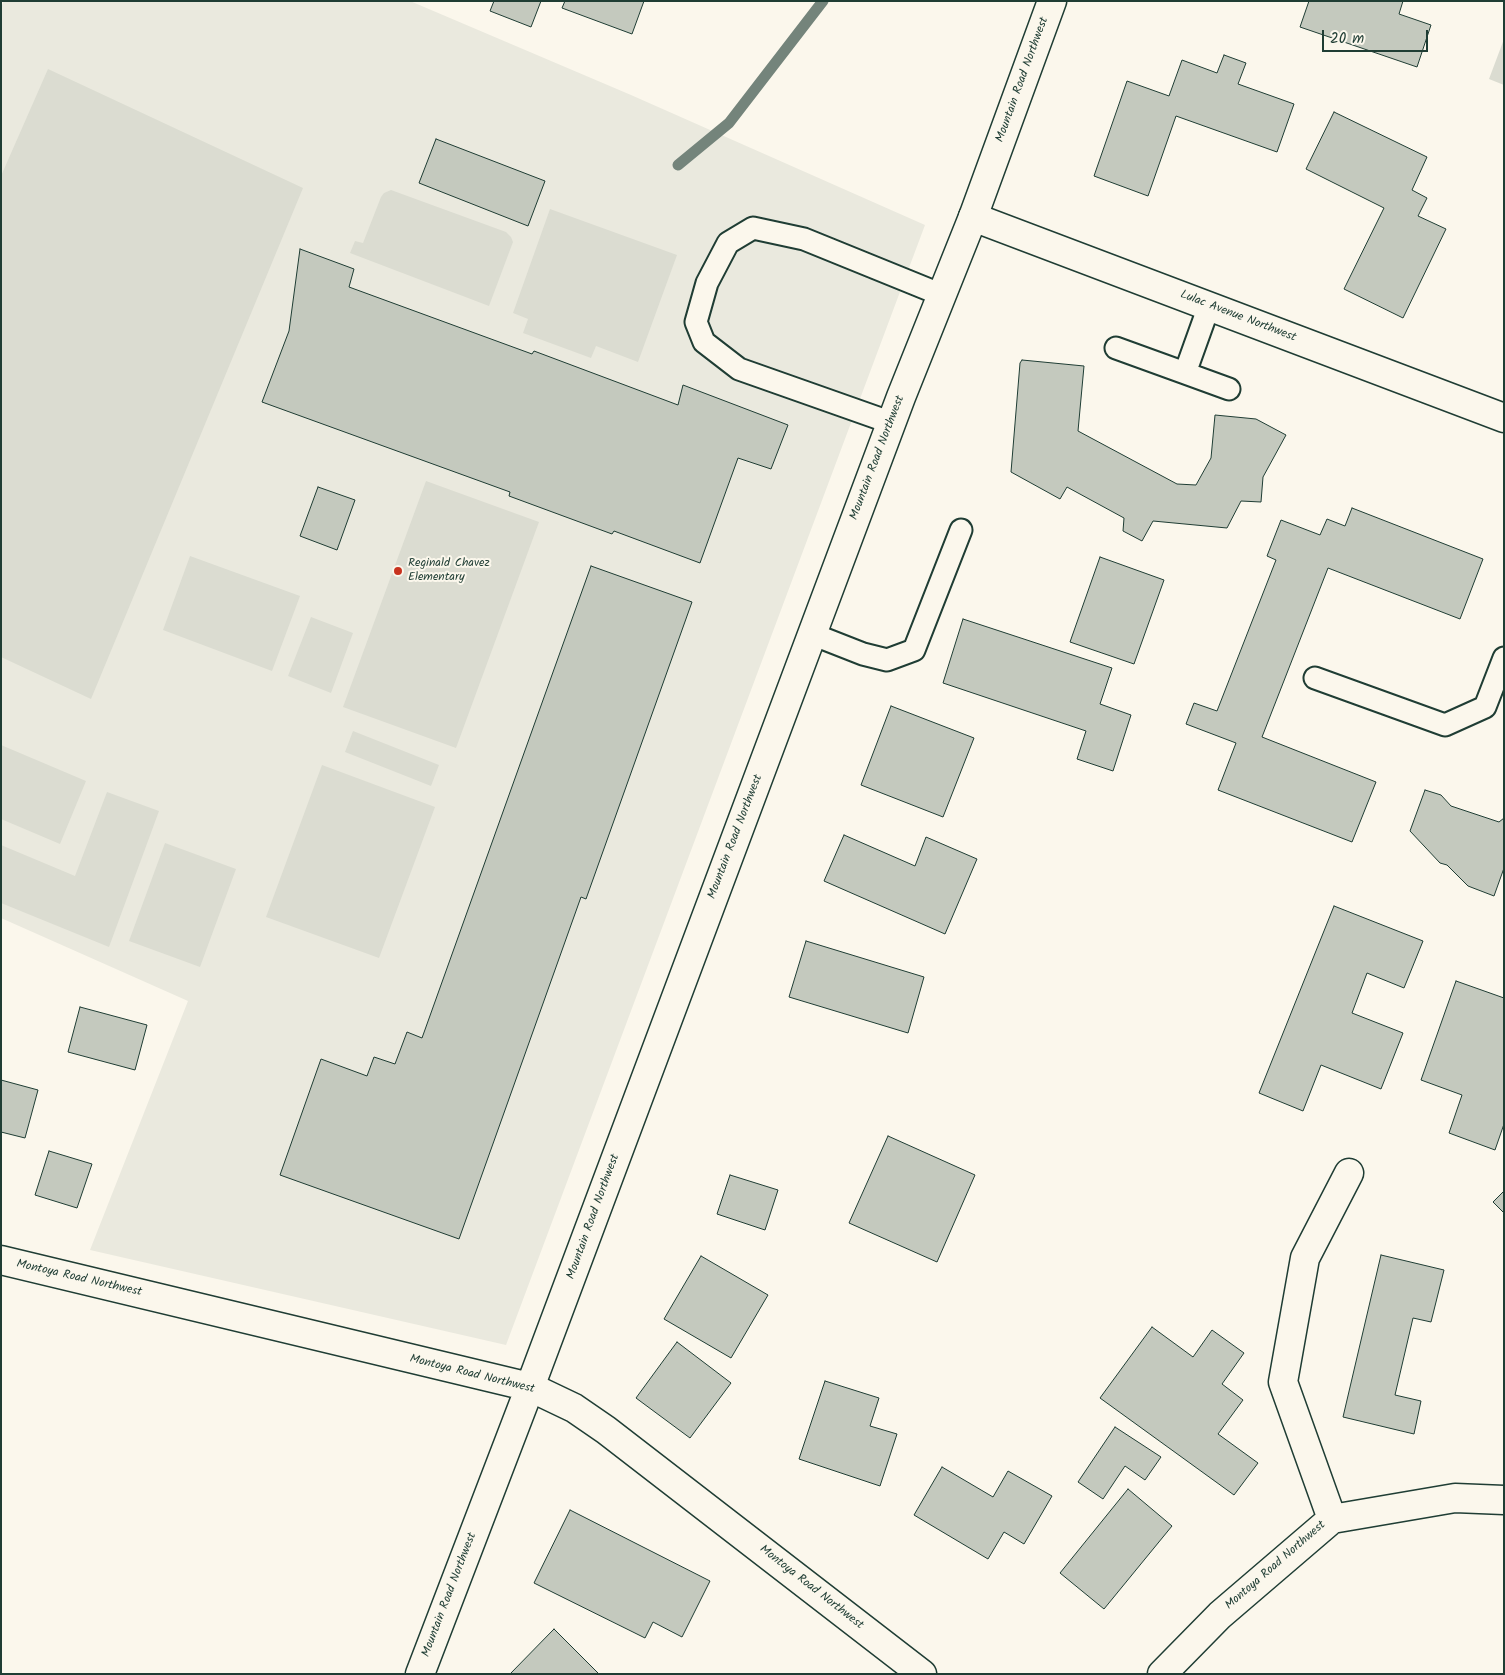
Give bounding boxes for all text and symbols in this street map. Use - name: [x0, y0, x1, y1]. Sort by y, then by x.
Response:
- street label: Mountain Road Northwest: [994, 15, 1052, 145]
- scale bar: [1325, 20, 1431, 52]
- text: 20 m: [1330, 27, 1364, 51]
- street label: Lulac Avenue Northwest: [1178, 288, 1298, 346]
- street label: Mountain Road Northwest: [848, 394, 908, 522]
- place label: Reginald Chavez Elementary: [408, 557, 490, 585]
- marker: Reginald Chavez Elementary: [392, 565, 404, 577]
- street label: Mountain Road Northwest: [706, 773, 766, 901]
- street label: Mountain Road Northwest: [565, 1152, 623, 1282]
- street label: Montoya Road Northwest: [15, 1258, 143, 1300]
- street label: Montoya Road Northwest: [408, 1353, 536, 1397]
- street label: Montoya Road Northwest: [1223, 1519, 1329, 1613]
- street label: Mountain Road Northwest: [420, 1531, 480, 1659]
- street label: Montoya Road Northwest: [756, 1543, 866, 1633]

